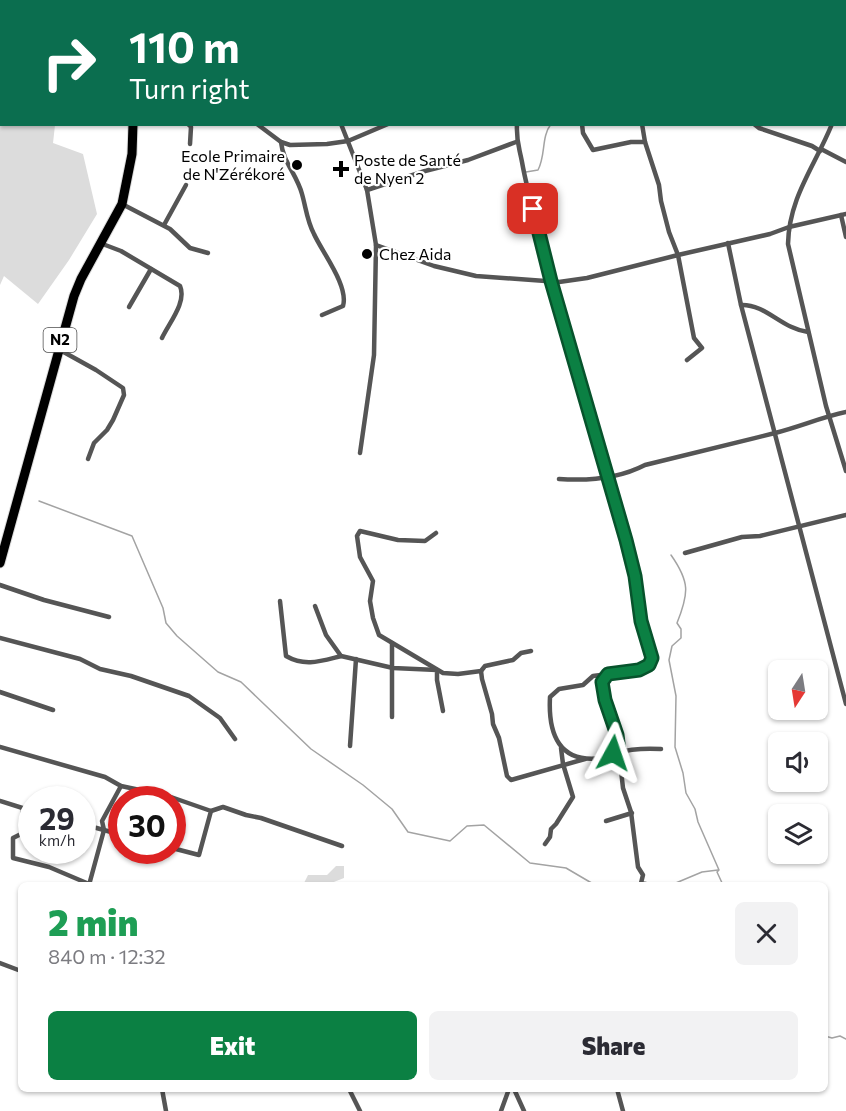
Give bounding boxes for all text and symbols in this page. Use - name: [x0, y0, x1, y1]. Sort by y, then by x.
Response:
- text: 110 m: [129, 20, 240, 72]
- icon: right: [30, 24, 108, 102]
- text: Turn right: [129, 72, 249, 105]
- place label: Ecole Primaire de N'Zérékoré: [181, 146, 285, 183]
- place label: Poste de Santé de Nyen 2: [354, 150, 461, 187]
- marker: Ecole Primaire de N'Zérékoré: [290, 158, 304, 172]
- marker: Poste de Santé de Nyen 2: [332, 160, 350, 178]
- pin: [507, 183, 558, 234]
- icon: arrive: [516, 192, 549, 225]
- place label: Chez Aida: [379, 244, 451, 263]
- marker: Chez Aida: [360, 247, 374, 261]
- road number: N2: [44, 328, 76, 352]
- north arrow: [768, 660, 828, 720]
- map controls: [768, 660, 828, 864]
- position arrow: [581, 721, 645, 785]
- button: sound: [768, 732, 828, 792]
- speed limit sign: 30: [108, 786, 186, 864]
- text: 29: [39, 799, 75, 836]
- button: layers: [768, 804, 828, 864]
- text: km/h: [39, 831, 75, 849]
- text: 2 min: [48, 899, 138, 943]
- button: close: [735, 902, 798, 965]
- text: 840 m · 12:32: [48, 944, 166, 968]
- button: Exit: [48, 1011, 417, 1080]
- button: Share: [429, 1011, 798, 1080]

